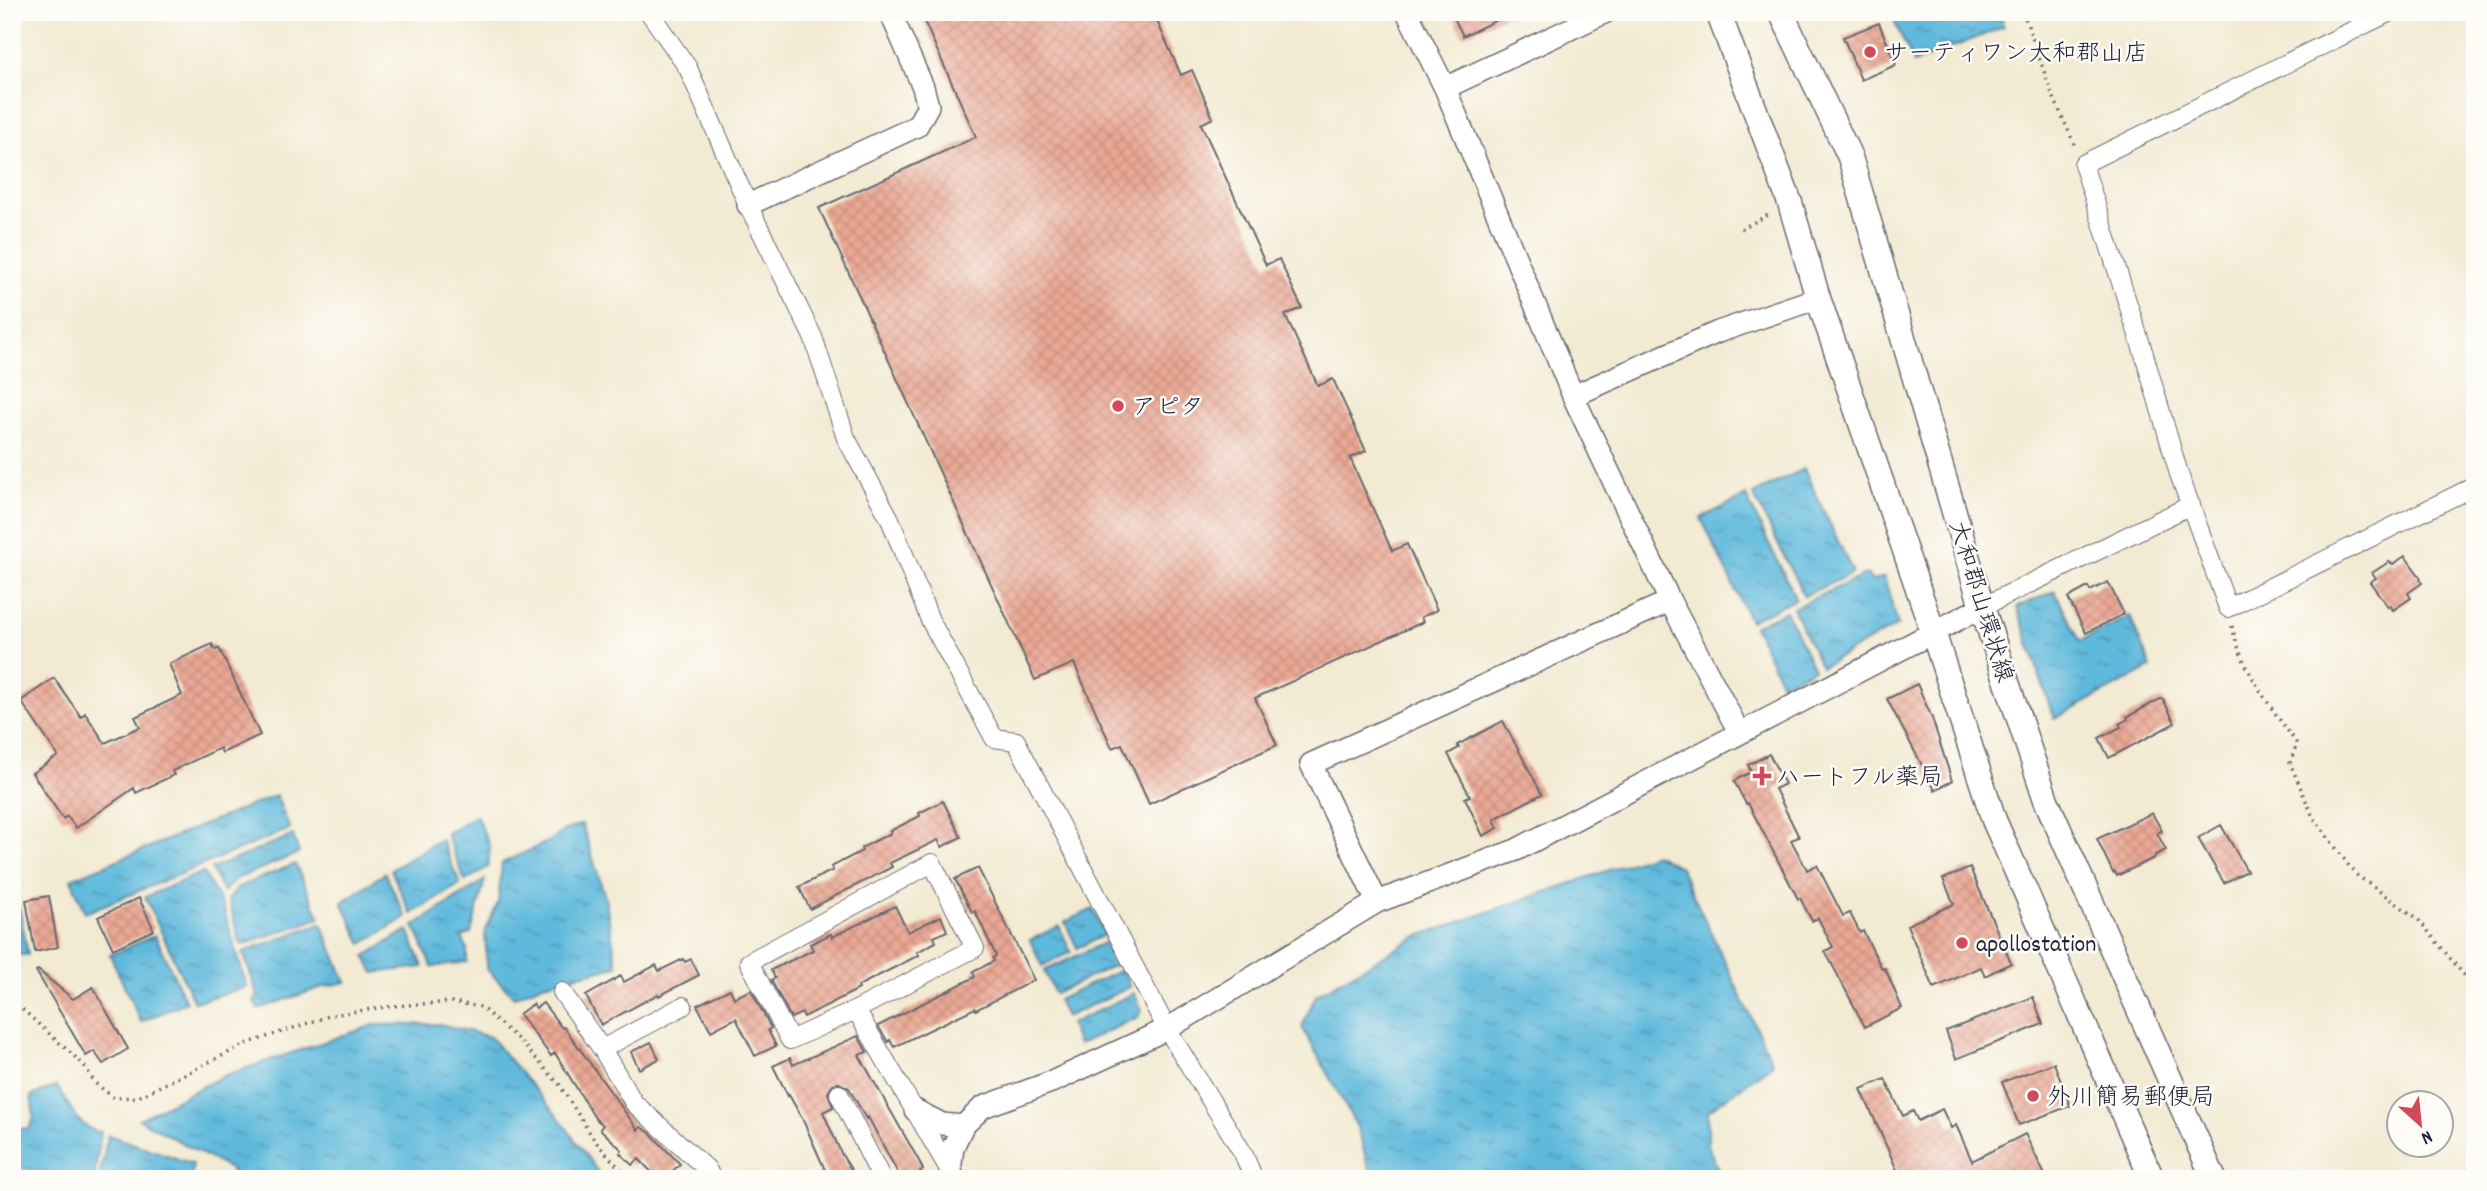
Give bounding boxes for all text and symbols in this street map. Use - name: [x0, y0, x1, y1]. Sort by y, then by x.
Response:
- place label: サーティワン大和郡山店: [1884, 38, 2148, 72]
- marker: サーティワン大和郡山店: [1862, 44, 1878, 60]
- place label: アピタ: [1132, 392, 1204, 426]
- marker: アピタ: [1110, 398, 1126, 414]
- street label: 大和郡山環状線: [1938, 517, 2020, 687]
- place label: ハートフル薬局: [1776, 762, 1943, 796]
- marker: ハートフル薬局: [1754, 768, 1770, 784]
- place label: apollostation: [1976, 929, 2096, 963]
- marker: apollostation: [1954, 935, 1970, 951]
- place label: 外川簡易郵便局: [2047, 1082, 2215, 1116]
- marker: 外川簡易郵便局: [2025, 1088, 2041, 1104]
- north arrow: [2386, 1090, 2456, 1160]
- text: N: [2416, 1122, 2436, 1150]

